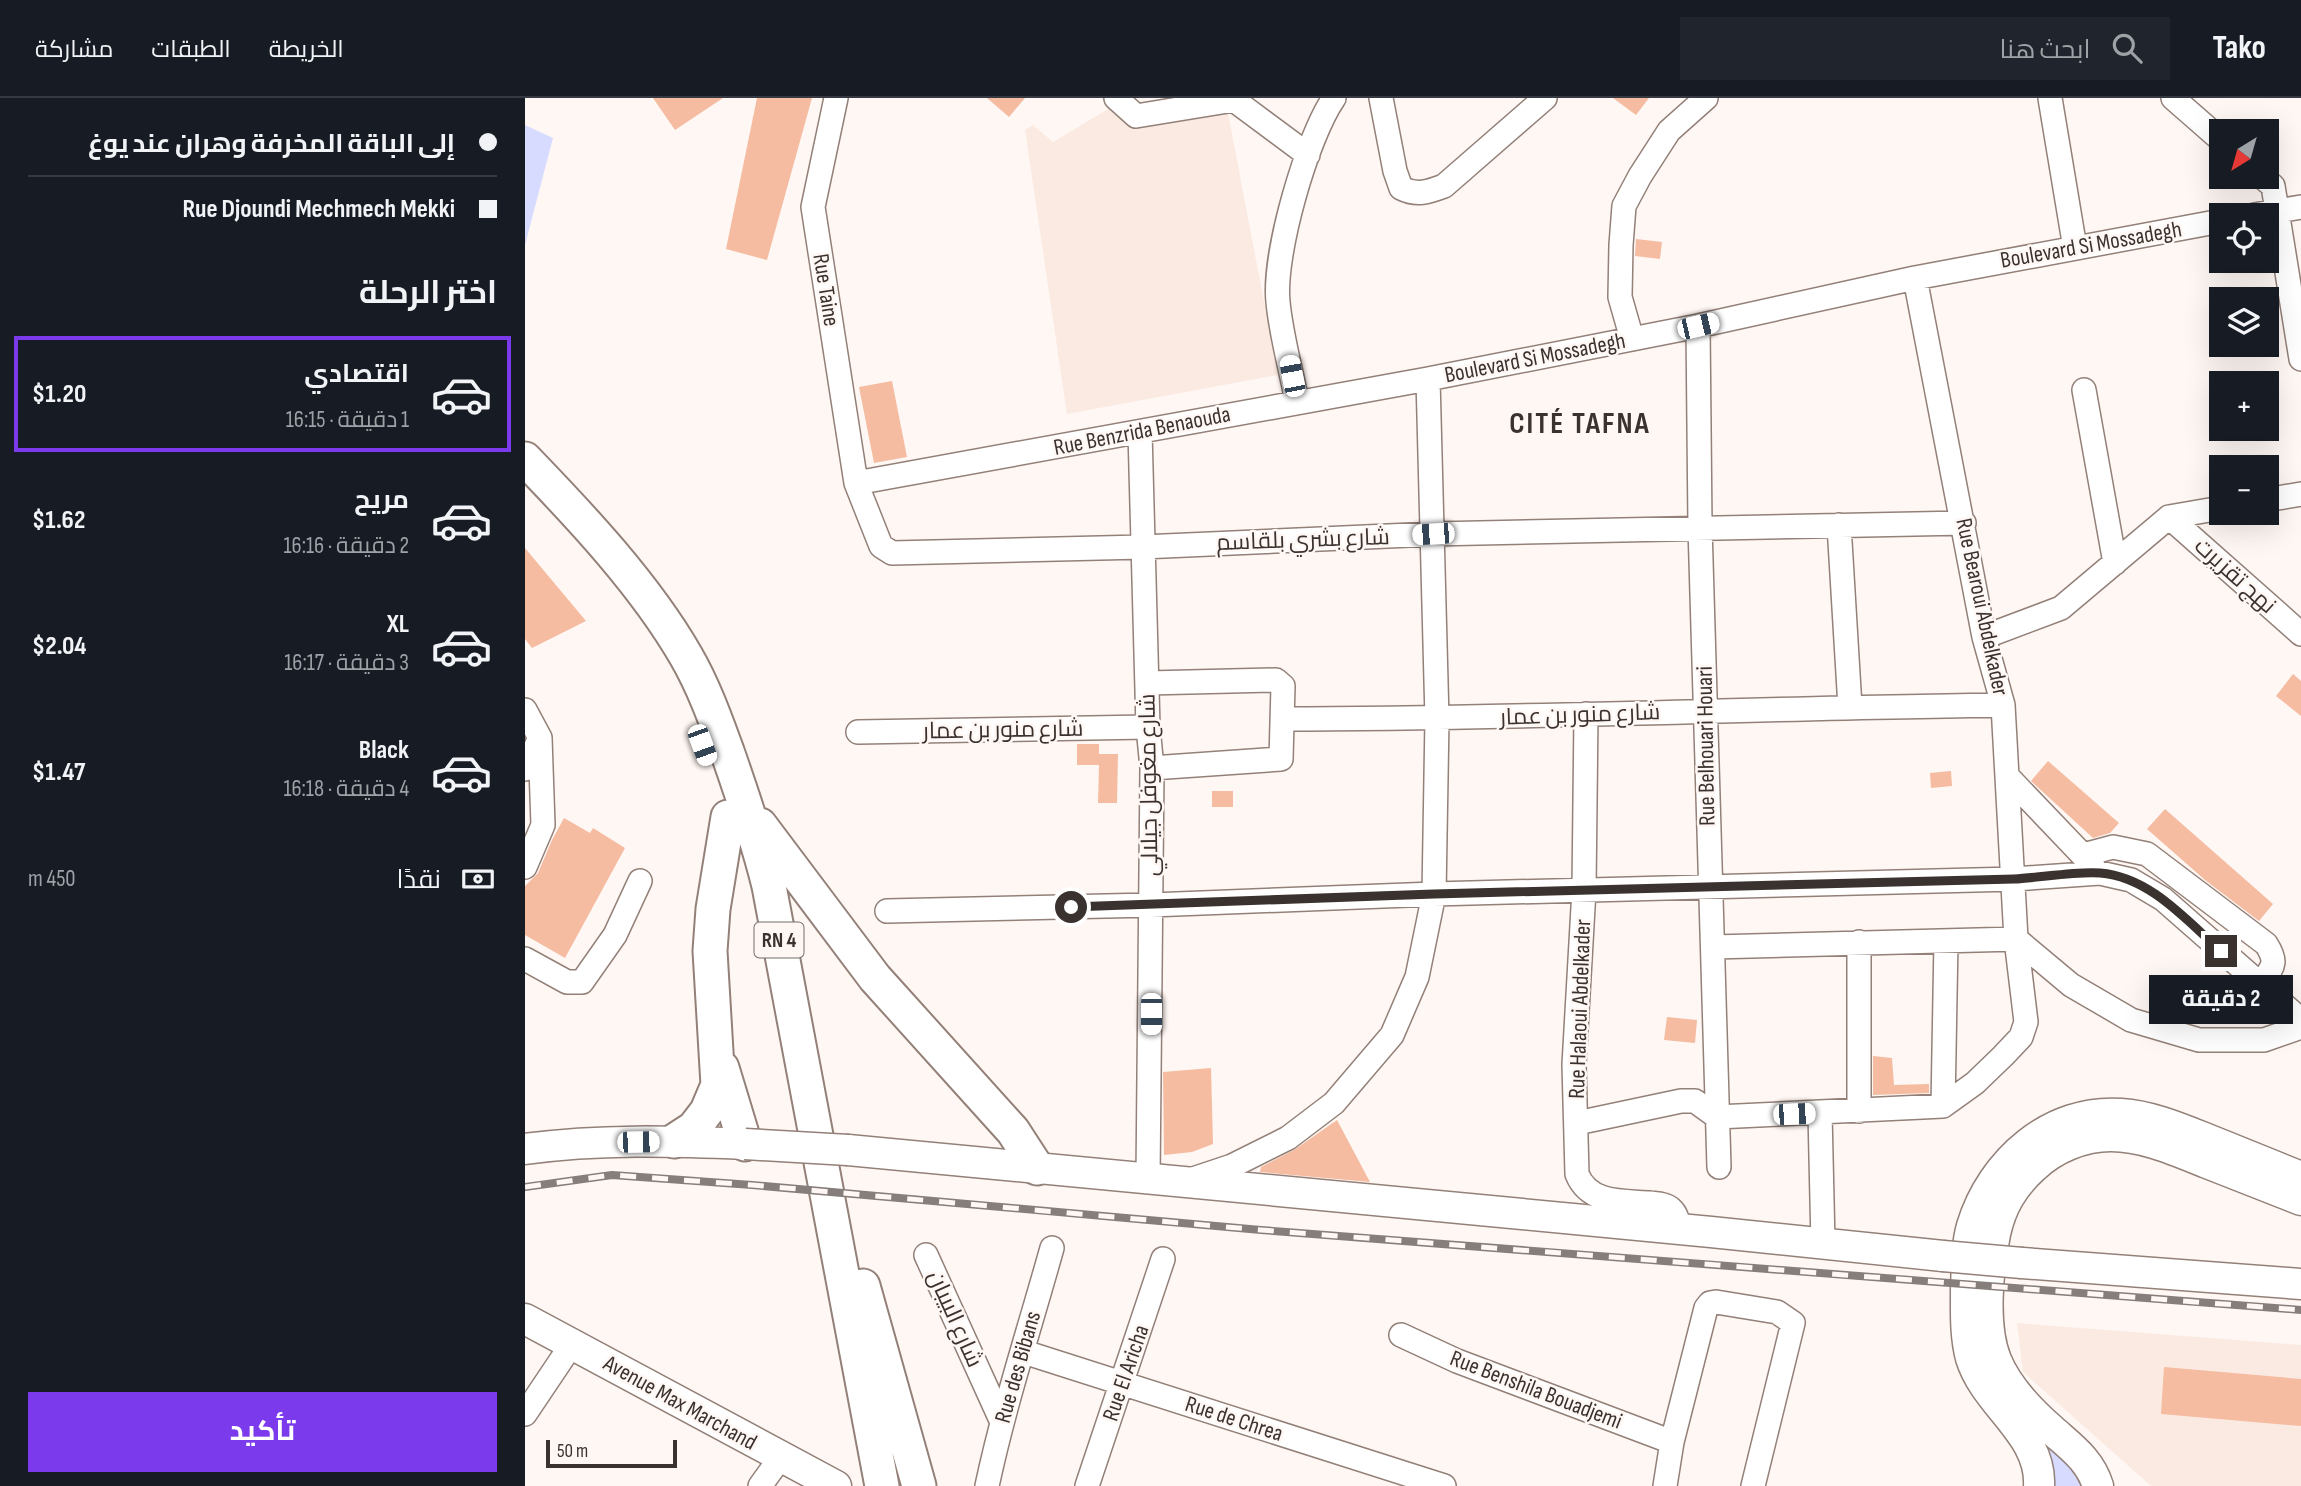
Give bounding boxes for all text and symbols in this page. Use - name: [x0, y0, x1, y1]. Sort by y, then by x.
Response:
- search box: [1680, 17, 2170, 80]
- text: Tako: [2212, 28, 2266, 68]
- icon: search: [2108, 29, 2146, 67]
- text: مشاركة: [35, 35, 113, 64]
- text: الطبقات: [151, 35, 231, 64]
- text: الخريطة: [269, 35, 344, 64]
- text: ابحث هنا: [1999, 35, 2090, 66]
- north arrow: [2209, 119, 2279, 189]
- map controls: [2209, 119, 2279, 525]
- text: إلى الباقة المخرفة وهران عند يوغ: [88, 129, 455, 160]
- text: Rue Djoundi Mechmech Mekki: [182, 194, 455, 225]
- button: locate: [2209, 203, 2279, 273]
- street label: Boulevard Si Mossadegh: [1998, 215, 2184, 275]
- street label: Rue Taine: [806, 252, 846, 328]
- text: اختر الرحلة: [359, 274, 497, 313]
- button: layers: [2209, 287, 2279, 357]
- car: [1676, 311, 1721, 341]
- street label: Boulevard Si Mossadegh: [1442, 327, 1628, 389]
- car: [1278, 353, 1307, 399]
- text: اقتصادي: [304, 359, 409, 390]
- icon: car: [430, 363, 493, 426]
- button: +: [2209, 371, 2279, 441]
- text: $1.20: [32, 379, 86, 410]
- street label: Rue Benzrida Benaouda: [1051, 400, 1233, 462]
- text: 1 دقيقة · 16:15: [286, 406, 409, 434]
- district label: CITÉ TAFNA: [1509, 406, 1651, 442]
- button: −: [2209, 455, 2279, 525]
- text: مريح: [354, 485, 409, 516]
- icon: car: [430, 489, 493, 552]
- text: $1.62: [32, 505, 85, 536]
- street label: Rue Bearoui Abdelkader: [1950, 516, 2015, 699]
- car: [1412, 522, 1455, 546]
- street label: شارع بشري بلقاسم: [1216, 523, 1390, 560]
- text: 2 دقيقة · 16:16: [284, 532, 409, 560]
- street label: نهج تقزيرت: [2188, 532, 2282, 621]
- text: XL: [387, 609, 409, 640]
- icon: car: [430, 615, 493, 678]
- text: $2.04: [32, 631, 86, 662]
- text: 3 دقيقة · 16:17: [284, 649, 409, 677]
- street label: Rue Belhouari Houari: [1691, 666, 1721, 826]
- street label: شارع مغوفل جيلالي: [1133, 693, 1168, 877]
- street label: شارع منور بن عمار: [1497, 698, 1661, 733]
- street label: شارع منور بن عمار: [920, 715, 1084, 746]
- car: [685, 722, 720, 768]
- text: Black: [359, 735, 409, 766]
- icon: car: [430, 741, 493, 804]
- text: $1.47: [32, 757, 85, 788]
- text: 4 دقيقة · 16:18: [283, 775, 409, 803]
- icon: cash: [459, 860, 497, 898]
- text: 450 m: [28, 865, 76, 893]
- text: نقدًا: [397, 865, 441, 896]
- route start: [1055, 891, 1087, 923]
- street label: Rue Halaoui Abdelkader: [1563, 918, 1597, 1099]
- road number: RN 4: [755, 922, 803, 958]
- route end: [2205, 935, 2237, 967]
- callout: 2 دقيقة: [2149, 976, 2293, 1024]
- text: 2 دقيقة: [2182, 985, 2260, 1013]
- car: [1141, 993, 1162, 1035]
- car: [1773, 1103, 1816, 1125]
- car: [617, 1131, 660, 1153]
- street label: شارع البيبان: [920, 1266, 989, 1372]
- street label: Rue des Bibans: [989, 1308, 1047, 1426]
- street label: Rue El Aricha: [1097, 1321, 1155, 1425]
- street label: Rue Benshila Bouadjemi: [1446, 1344, 1626, 1436]
- street label: Avenue Max Marchand: [598, 1349, 761, 1457]
- street label: Rue de Chrea: [1182, 1390, 1286, 1448]
- button: تأكيد: [28, 1392, 497, 1472]
- scale bar: [546, 1437, 677, 1469]
- text: 50 m: [557, 1440, 588, 1463]

